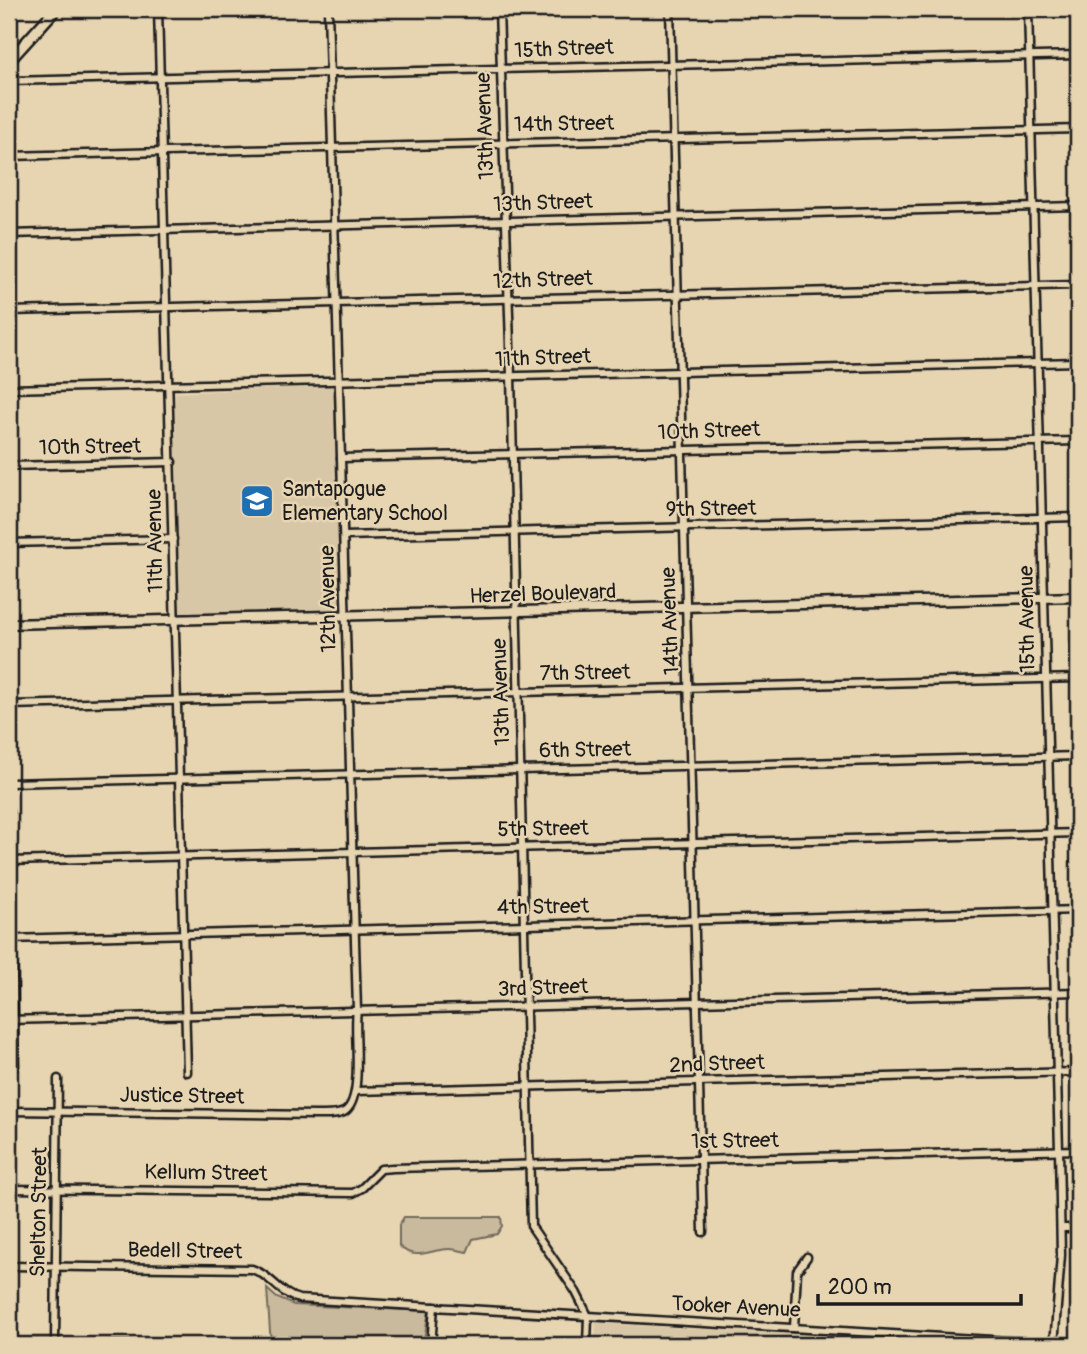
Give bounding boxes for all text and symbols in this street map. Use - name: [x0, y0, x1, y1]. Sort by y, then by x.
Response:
- street label: 15th Street: [514, 34, 615, 64]
- street label: 13th Avenue: [470, 71, 500, 180]
- street label: 14th Street: [514, 110, 615, 138]
- street label: 13th Street: [493, 188, 594, 218]
- street label: 12th Street: [493, 265, 594, 295]
- street label: 11th Street: [494, 343, 592, 373]
- street label: 10th Street: [657, 416, 761, 446]
- street label: 10th Street: [39, 433, 142, 461]
- place label: Santapogue Elementary School: [282, 476, 448, 527]
- school or university icon: Santapogue Elementary School: [238, 482, 276, 520]
- street label: 11th Avenue: [141, 488, 169, 593]
- street label: 9th Street: [665, 495, 757, 523]
- street label: 12th Avenue: [314, 544, 342, 653]
- street label: 15th Avenue: [1013, 565, 1041, 673]
- street label: 14th Avenue: [655, 566, 685, 675]
- street label: Herzel Boulevard: [469, 578, 617, 610]
- street label: 13th Avenue: [486, 637, 516, 746]
- street label: 7th Street: [539, 659, 631, 687]
- street label: 6th Street: [539, 736, 632, 764]
- street label: 5th Street: [497, 815, 589, 843]
- street label: 4th Street: [497, 893, 590, 921]
- street label: 3rd Street: [497, 973, 589, 1003]
- street label: 2nd Street: [669, 1049, 766, 1079]
- street label: Justice Street: [119, 1081, 245, 1111]
- street label: 1st Street: [691, 1127, 780, 1155]
- street label: Shelton Street: [24, 1146, 54, 1277]
- street label: Kellum Street: [144, 1158, 268, 1188]
- street label: Bedell Street: [127, 1237, 243, 1266]
- scale bar: [818, 1263, 1020, 1307]
- text: 200 m: [828, 1274, 892, 1301]
- street label: Tooker Avenue: [671, 1290, 802, 1324]

